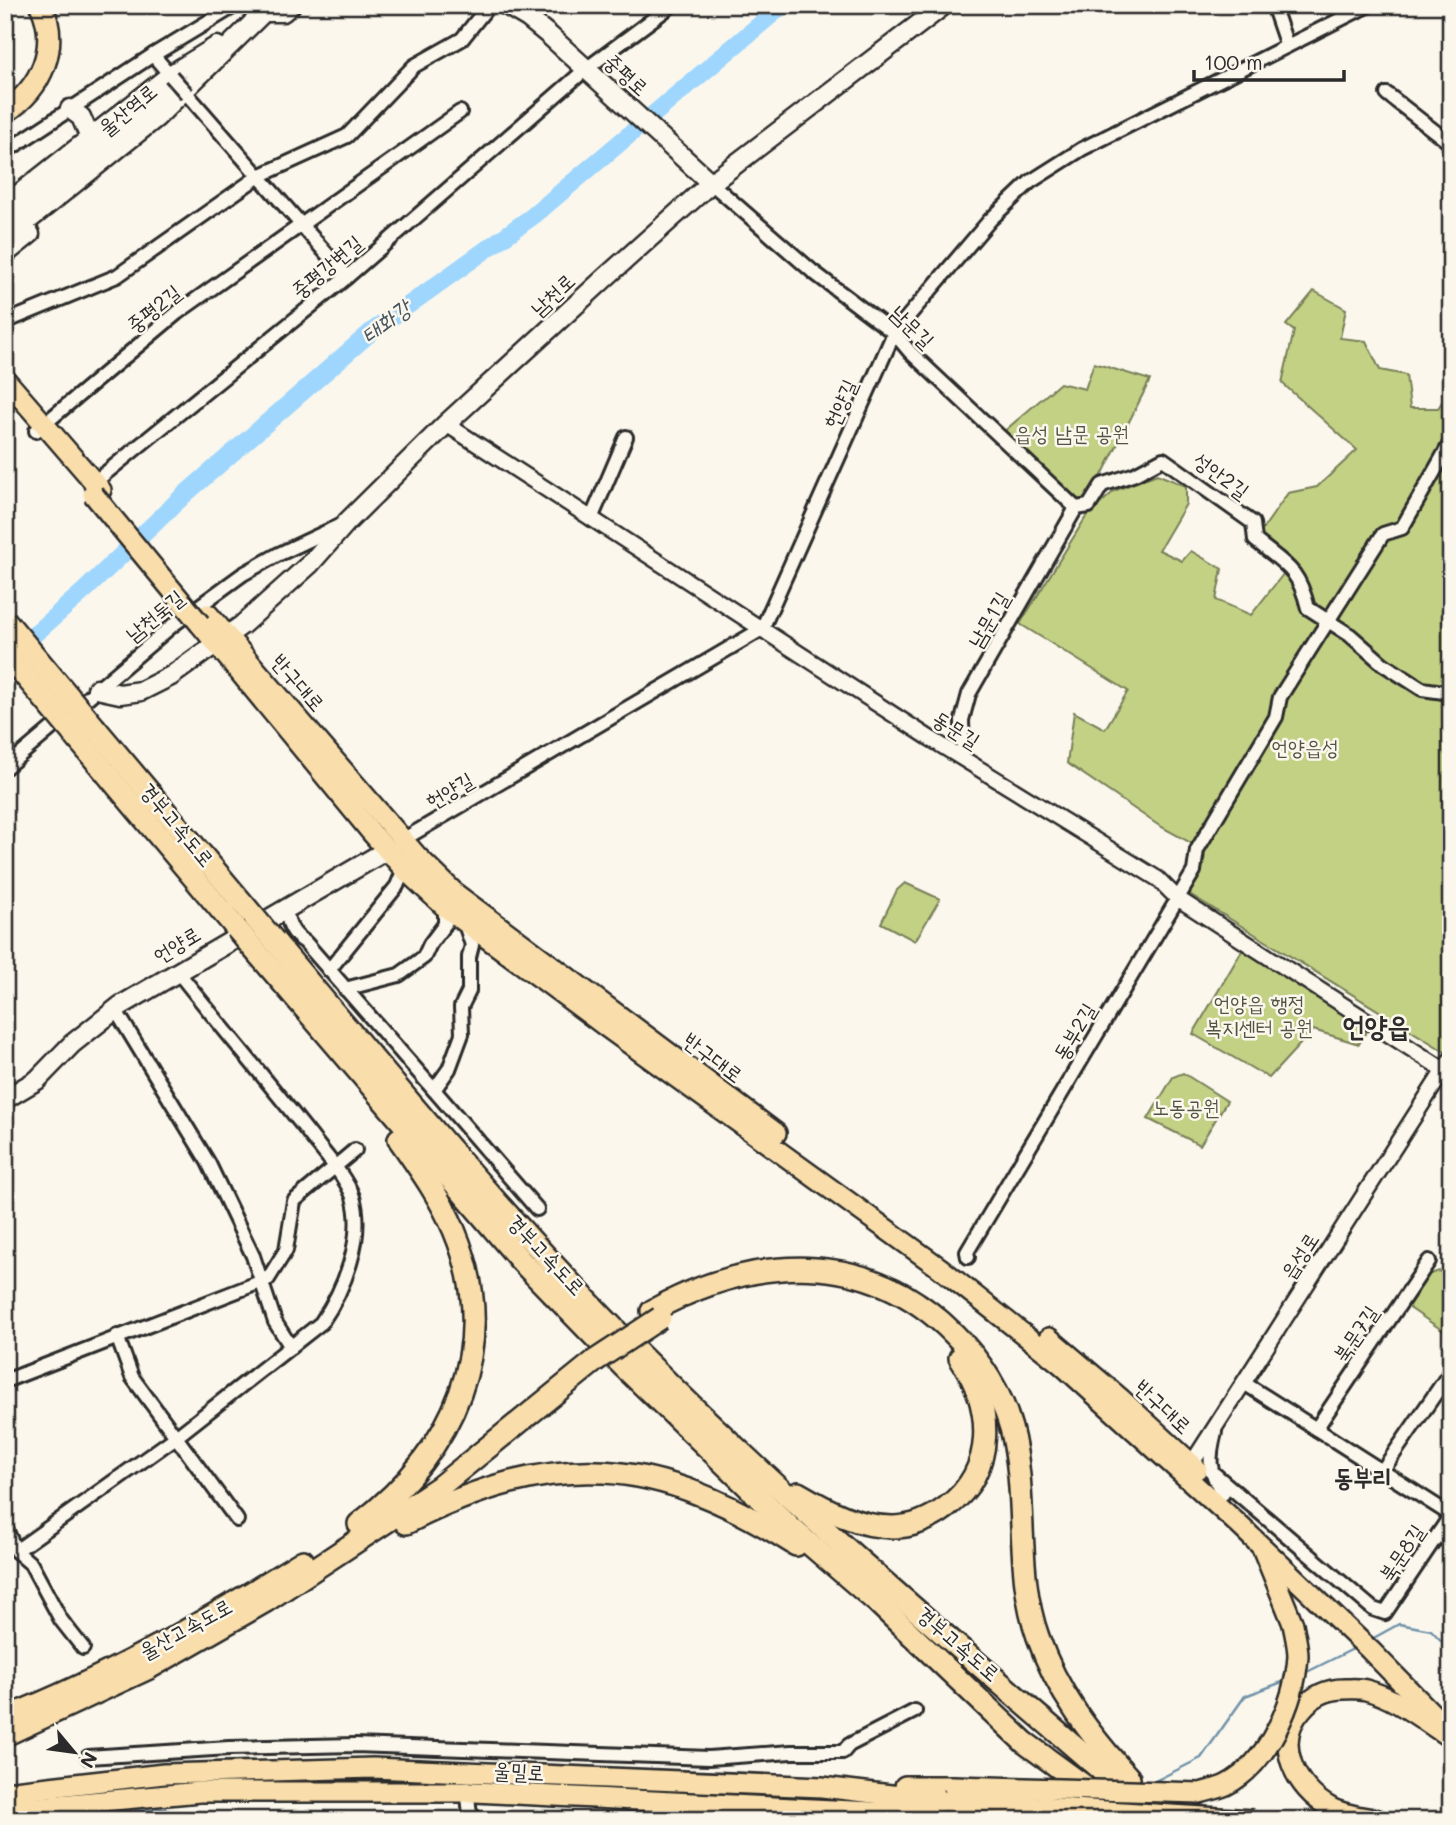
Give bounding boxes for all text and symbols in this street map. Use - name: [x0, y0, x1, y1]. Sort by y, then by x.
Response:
- scale bar: [1194, 38, 1344, 82]
- street label: 중평로: [599, 47, 655, 101]
- text: 100 m: [1204, 48, 1263, 75]
- street label: 울산역로: [92, 77, 162, 141]
- street label: 중평강변길: [285, 228, 367, 303]
- street label: 남천로: [524, 267, 580, 321]
- street label: 중평2길: [120, 278, 186, 338]
- water label: 태화강: [354, 291, 419, 350]
- street label: 남문길: [885, 299, 941, 353]
- street label: 헌양길: [817, 375, 862, 432]
- park label: 읍성 남문 공원: [1015, 419, 1129, 446]
- street label: 성안2길: [1189, 446, 1255, 504]
- street label: 남천둑길: [119, 583, 189, 647]
- street label: 남문1길: [961, 586, 1014, 652]
- street label: 반구대로: [267, 648, 331, 716]
- street label: 동문길: [928, 704, 986, 754]
- park label: 언양읍성: [1271, 733, 1339, 760]
- street label: 헌양길: [421, 765, 478, 814]
- street label: 경부고속도로: [135, 777, 221, 872]
- street label: 언양로: [148, 919, 205, 968]
- park label: 언양읍 행정 복지센터 공원: [1205, 989, 1313, 1040]
- street label: 동부2길: [1046, 997, 1101, 1065]
- district label: 언양읍: [1342, 1007, 1410, 1043]
- street label: 반구대로: [679, 1026, 749, 1088]
- park label: 노동공원: [1152, 1093, 1220, 1120]
- street label: 경부고속도로: [503, 1208, 592, 1300]
- street label: 읍성로: [1274, 1227, 1324, 1284]
- street label: 북문7길: [1326, 1300, 1383, 1367]
- street label: 반구대로: [1130, 1373, 1198, 1439]
- district label: 동부리: [1334, 1461, 1392, 1492]
- street label: 북문8길: [1372, 1518, 1430, 1586]
- street label: 울산고속도로: [134, 1591, 236, 1664]
- street label: 경부고속도로: [912, 1599, 1006, 1686]
- north arrow: [38, 1716, 108, 1786]
- text: N: [75, 1748, 104, 1773]
- street label: 울밀로: [493, 1756, 545, 1785]

